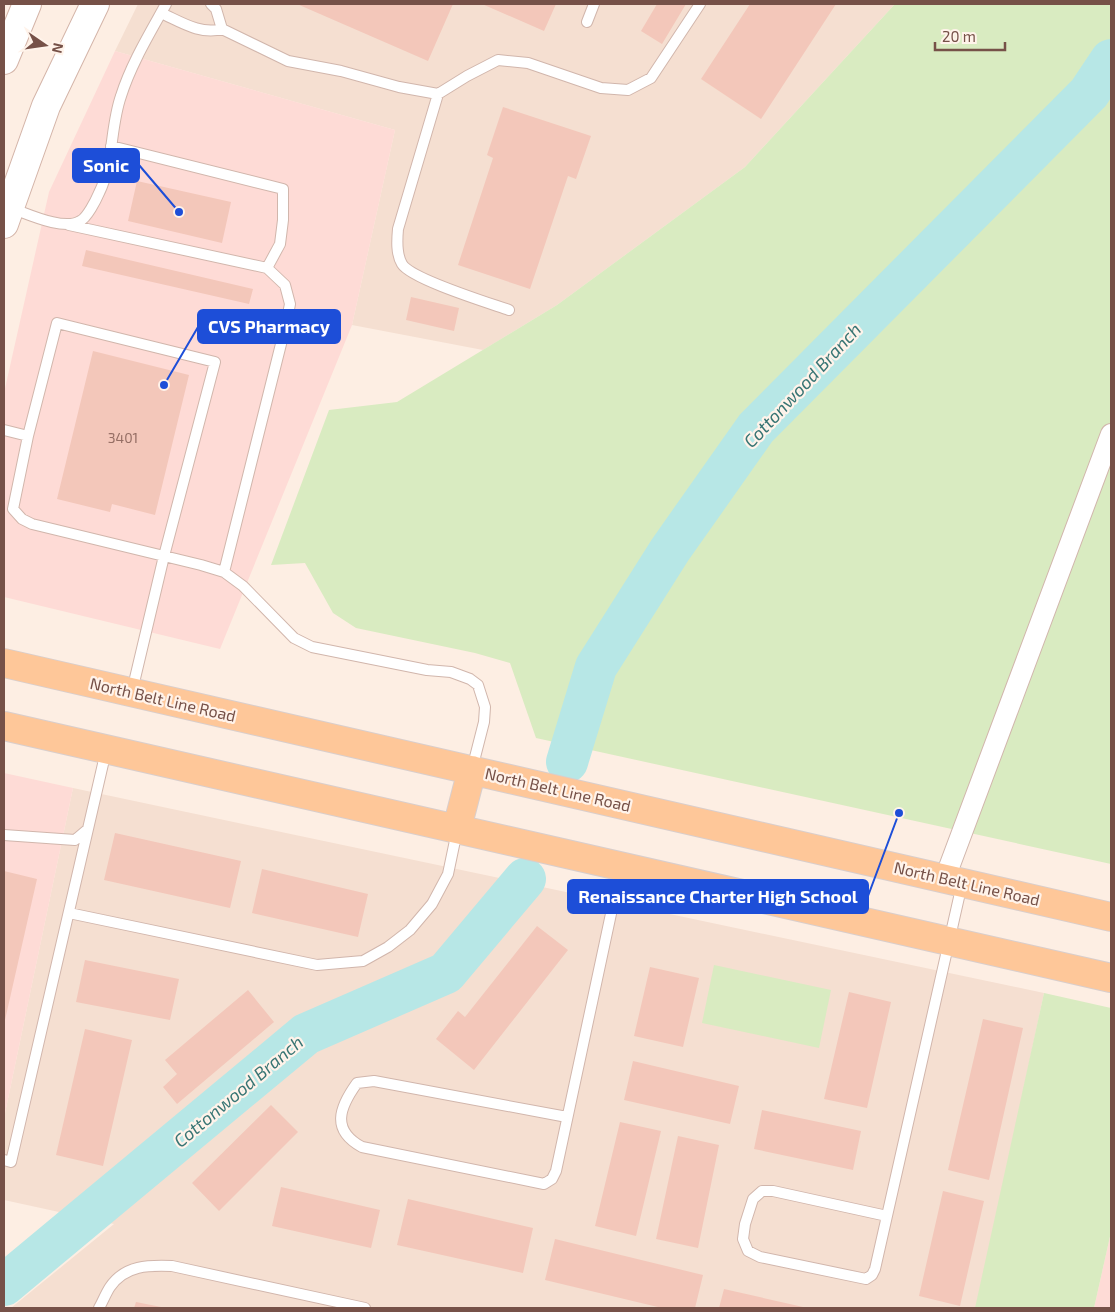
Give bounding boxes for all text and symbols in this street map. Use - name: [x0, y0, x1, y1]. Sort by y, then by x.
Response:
- north arrow: [20, 20, 70, 70]
- scale bar: [935, 20, 1005, 52]
- text: 20 m: [942, 27, 976, 45]
- text: N: [49, 41, 68, 55]
- callout: Sonic: [73, 149, 139, 182]
- text: Sonic: [83, 154, 129, 176]
- callout: CVS Pharmacy: [198, 310, 340, 343]
- text: CVS Pharmacy: [208, 315, 331, 337]
- water label: Cottonwood Branch: [739, 318, 865, 452]
- house number: 3401: [108, 429, 138, 446]
- street label: North Belt Line Road: [88, 673, 238, 725]
- street label: North Belt Line Road: [483, 763, 633, 815]
- street label: North Belt Line Road: [892, 857, 1042, 909]
- callout: Renaissance Charter High School: [568, 880, 868, 913]
- text: Renaissance Charter High School: [578, 885, 858, 907]
- water label: Cottonwood Branch: [169, 1030, 307, 1152]

